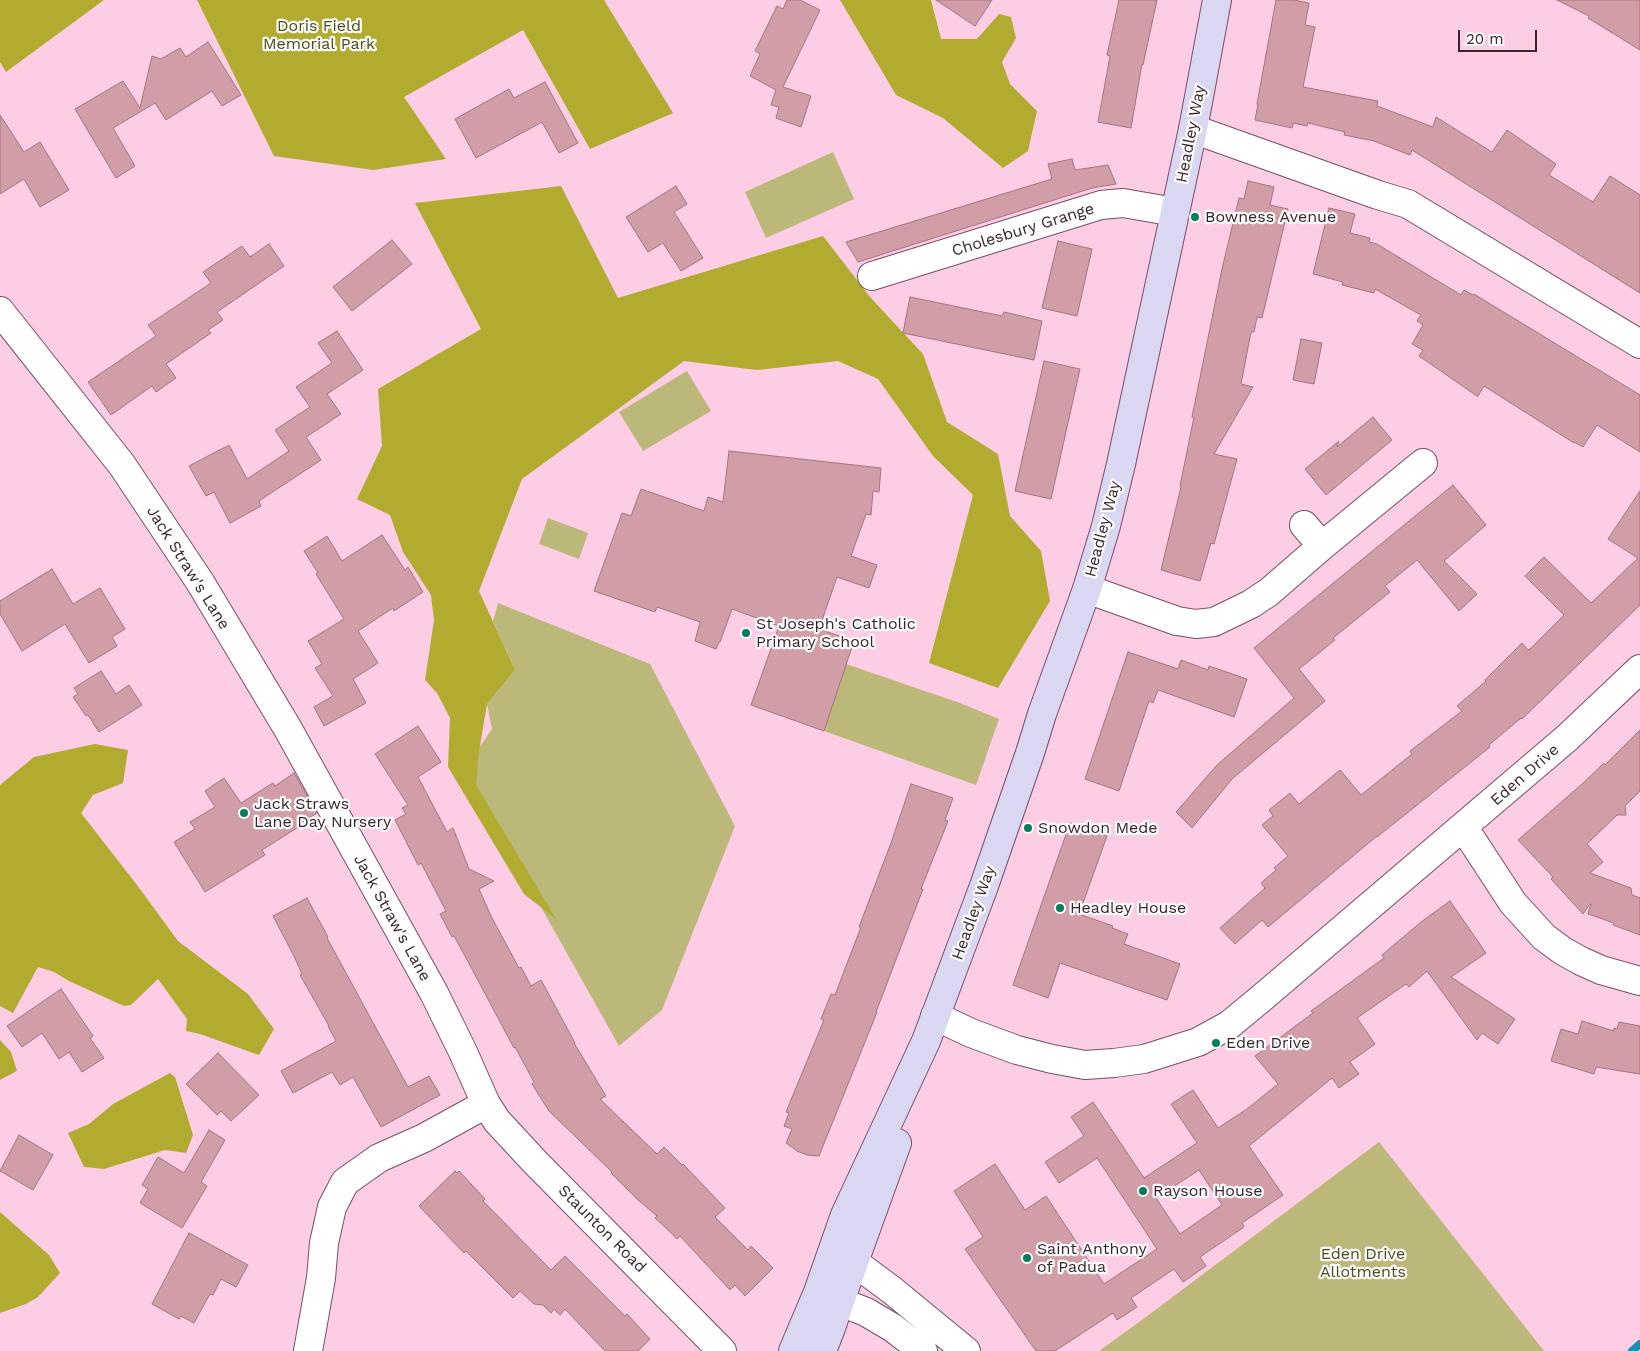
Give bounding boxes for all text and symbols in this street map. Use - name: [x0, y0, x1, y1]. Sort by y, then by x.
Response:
- park label: Doris Field Memorial Park: [263, 16, 375, 54]
- scale bar: [1460, 20, 1539, 52]
- text: 20 m: [1466, 30, 1504, 48]
- street label: Headley Way: [1172, 84, 1210, 184]
- street label: Cholesbury Grange: [950, 199, 1096, 261]
- place label: Bowness Avenue: [1205, 207, 1336, 227]
- marker: Bowness Avenue: [1189, 211, 1201, 223]
- street label: Headley Way: [1081, 479, 1125, 579]
- street label: Jack Straw's Lane: [142, 503, 234, 633]
- place label: St Joseph's Catholic Primary School: [756, 614, 916, 652]
- marker: St Joseph's Catholic Primary School: [740, 627, 752, 639]
- street label: Eden Drive: [1487, 740, 1563, 810]
- place label: Jack Straws Lane Day Nursery: [254, 794, 391, 832]
- marker: Jack Straws Lane Day Nursery: [238, 807, 250, 819]
- place label: Snowdon Mede: [1038, 818, 1158, 838]
- marker: Snowdon Mede: [1022, 822, 1034, 834]
- street label: Jack Straw's Lane: [349, 851, 435, 985]
- street label: Headley Way: [948, 863, 1000, 963]
- place label: Headley House: [1070, 898, 1186, 918]
- marker: Headley House: [1054, 902, 1066, 914]
- place label: Eden Drive: [1226, 1033, 1310, 1053]
- marker: Eden Drive: [1210, 1037, 1222, 1049]
- street label: Staunton Road: [554, 1181, 650, 1277]
- place label: Rayson House: [1153, 1181, 1262, 1201]
- marker: Rayson House: [1137, 1185, 1149, 1197]
- place label: Saint Anthony of Padua: [1037, 1239, 1147, 1277]
- park label: Eden Drive Allotments: [1320, 1244, 1406, 1282]
- marker: Saint Anthony of Padua: [1021, 1252, 1033, 1264]

